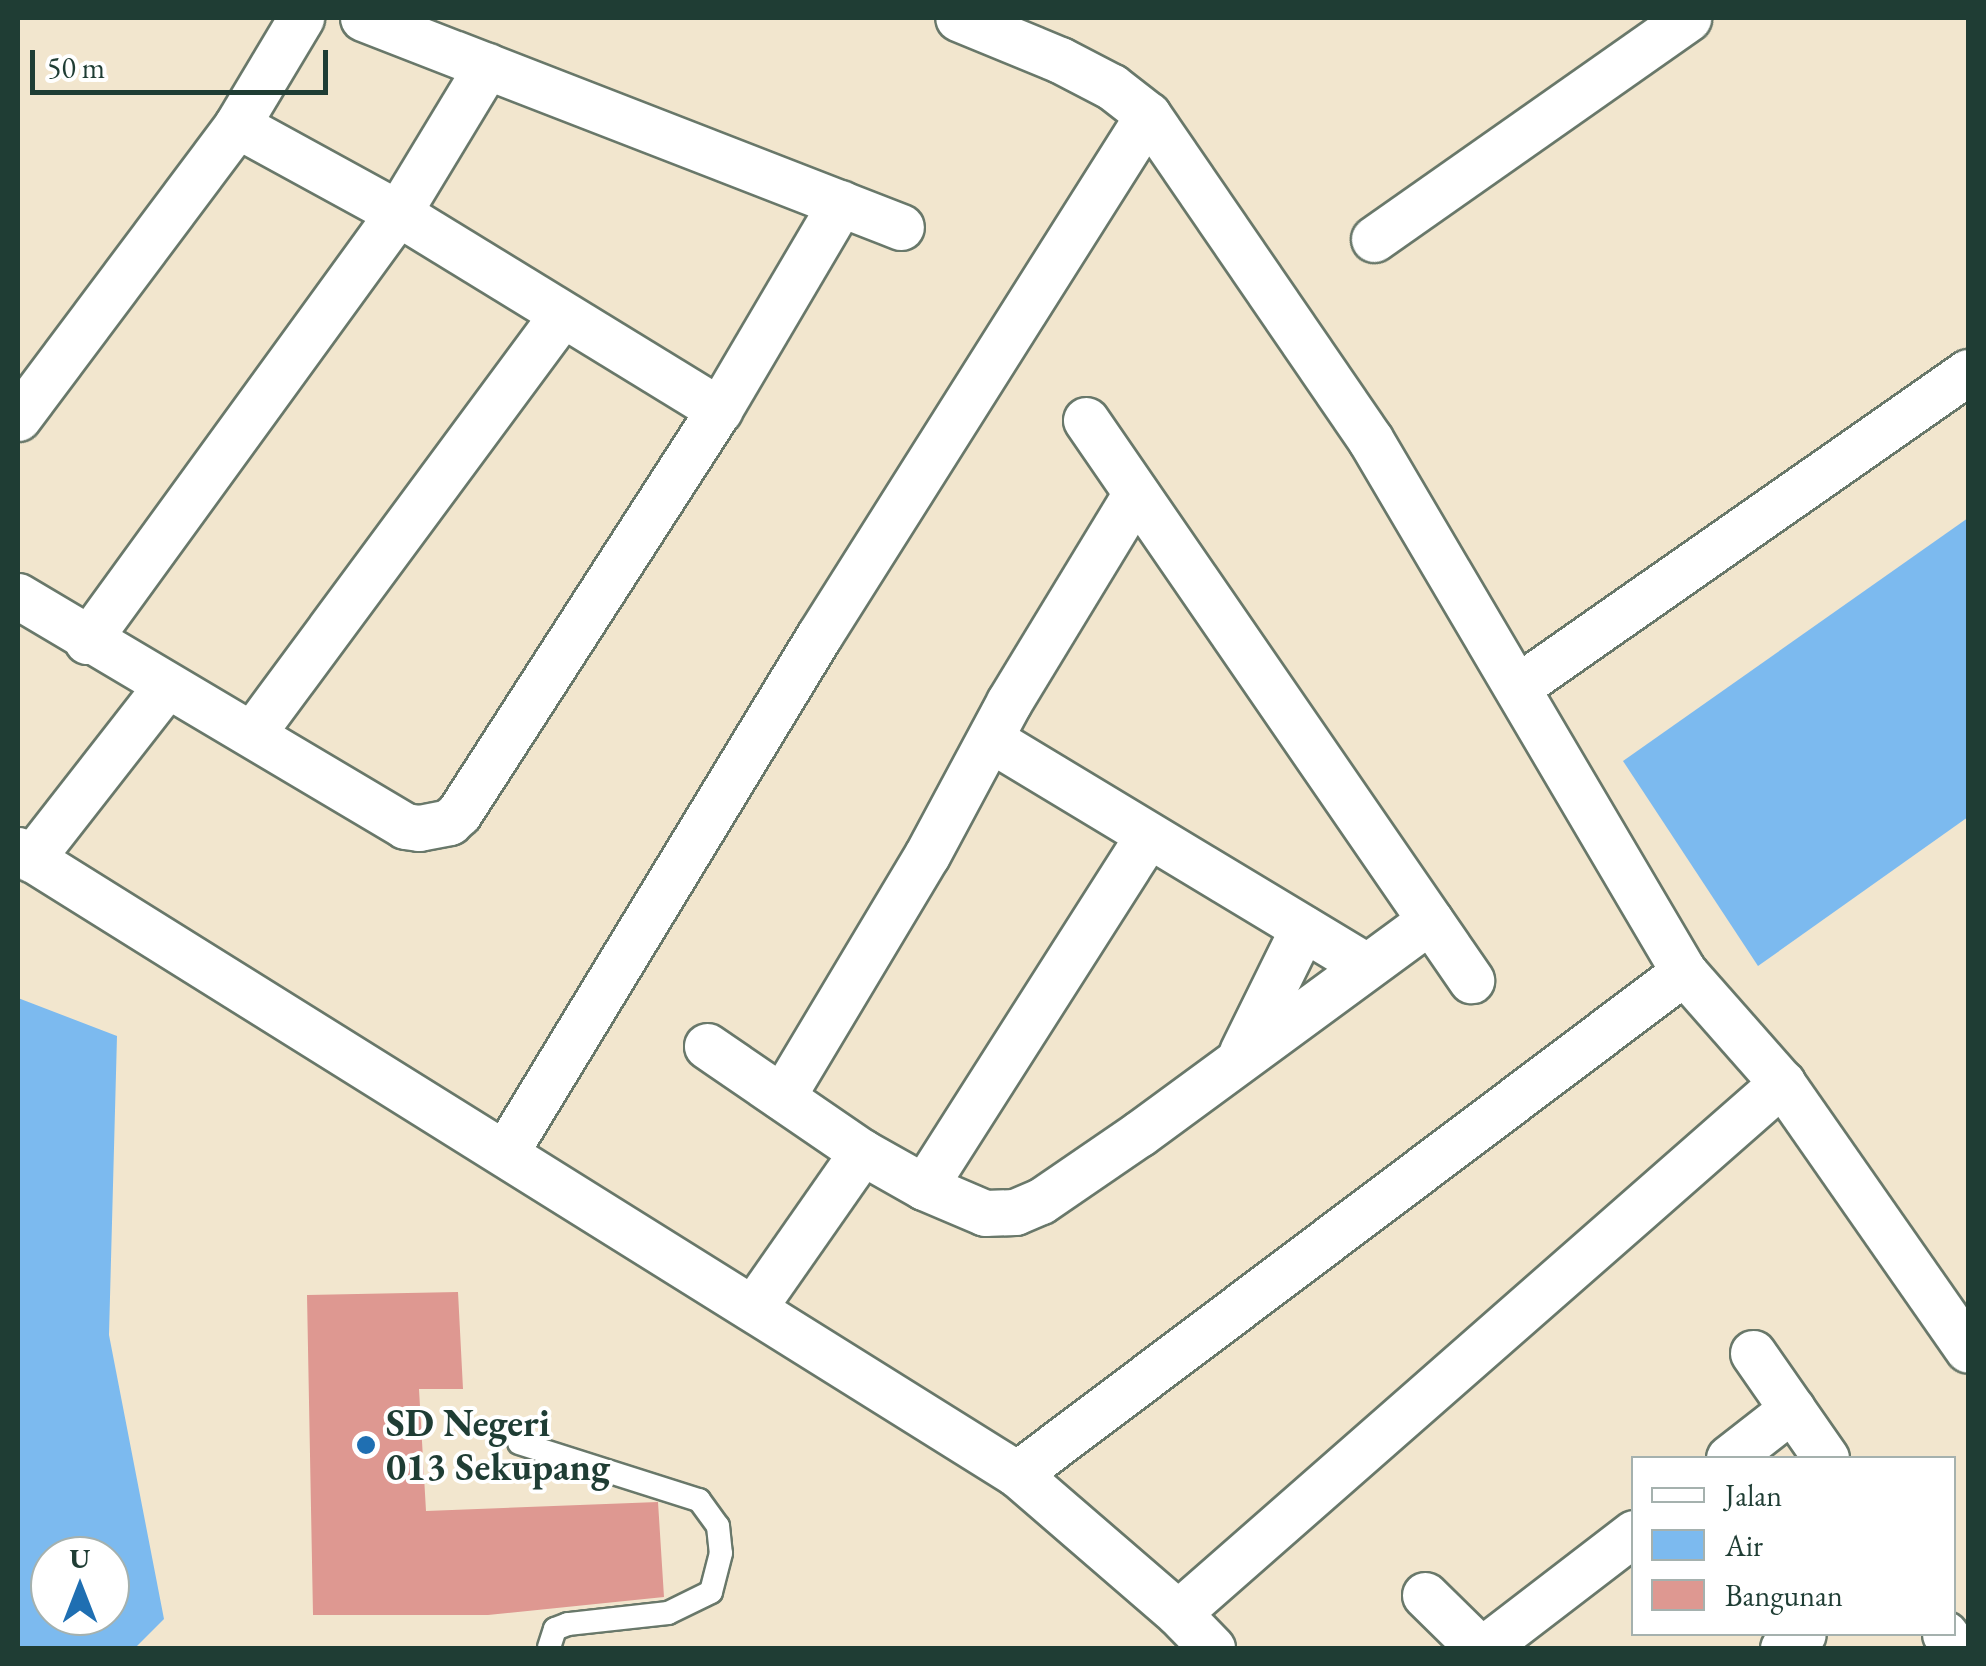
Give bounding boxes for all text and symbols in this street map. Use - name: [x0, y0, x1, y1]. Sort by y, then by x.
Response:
- scale bar: [35, 30, 332, 92]
- text: 50 m: [47, 48, 105, 87]
- place label: SD Negeri 013 Sekupang: [386, 1400, 610, 1490]
- marker: SD Negeri 013 Sekupang: [355, 1434, 377, 1456]
- legend: [1631, 1456, 1956, 1636]
- text: Jalan: [1725, 1476, 1782, 1515]
- text: Air: [1725, 1526, 1763, 1565]
- north arrow: [30, 1536, 130, 1636]
- text: U: [70, 1540, 90, 1576]
- text: Bangunan: [1725, 1576, 1843, 1615]

